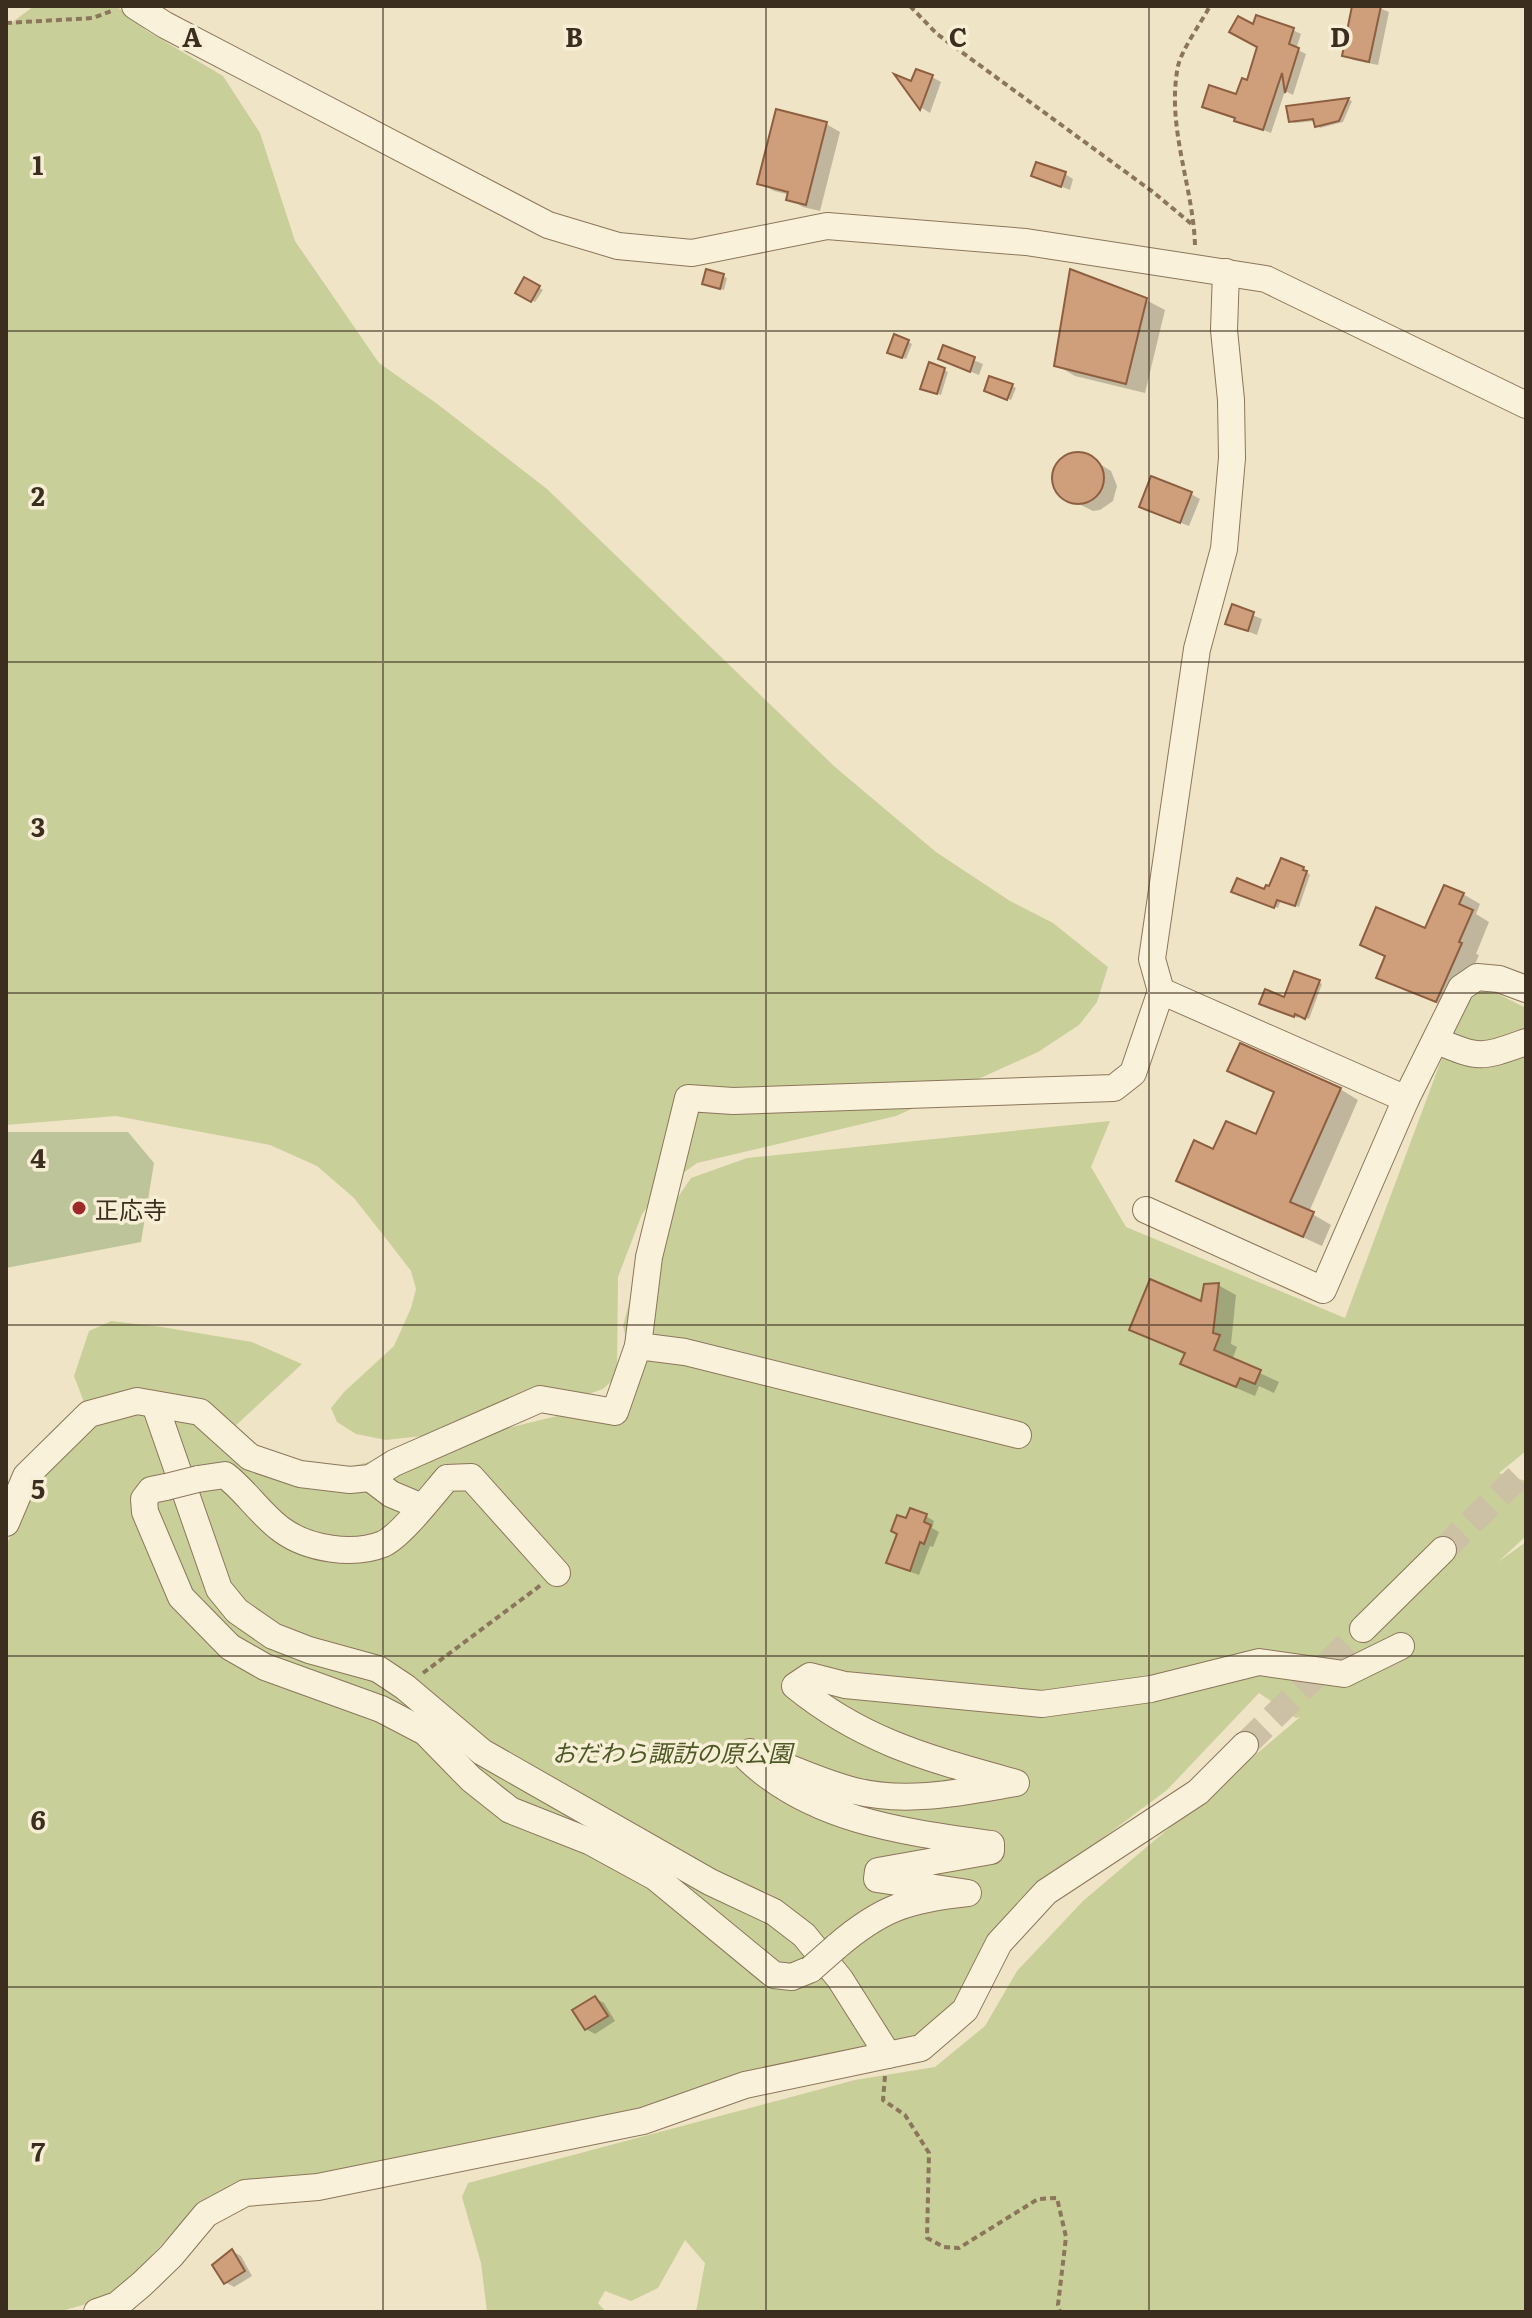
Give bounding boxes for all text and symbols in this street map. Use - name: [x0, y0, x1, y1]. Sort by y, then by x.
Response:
- text: A: [182, 16, 202, 55]
- text: B: [565, 16, 583, 55]
- text: C: [949, 16, 967, 55]
- text: D: [1330, 16, 1350, 55]
- text: 1: [33, 144, 44, 183]
- text: 2: [31, 475, 45, 514]
- text: 3: [31, 806, 45, 845]
- text: 4: [30, 1137, 46, 1176]
- place label: 正応寺: [95, 1191, 167, 1226]
- marker: 正応寺: [70, 1199, 88, 1217]
- text: 5: [31, 1468, 45, 1507]
- park label: おだわら諏訪の原公園: [552, 1734, 795, 1769]
- text: 6: [30, 1799, 46, 1838]
- text: 7: [31, 2131, 45, 2170]

